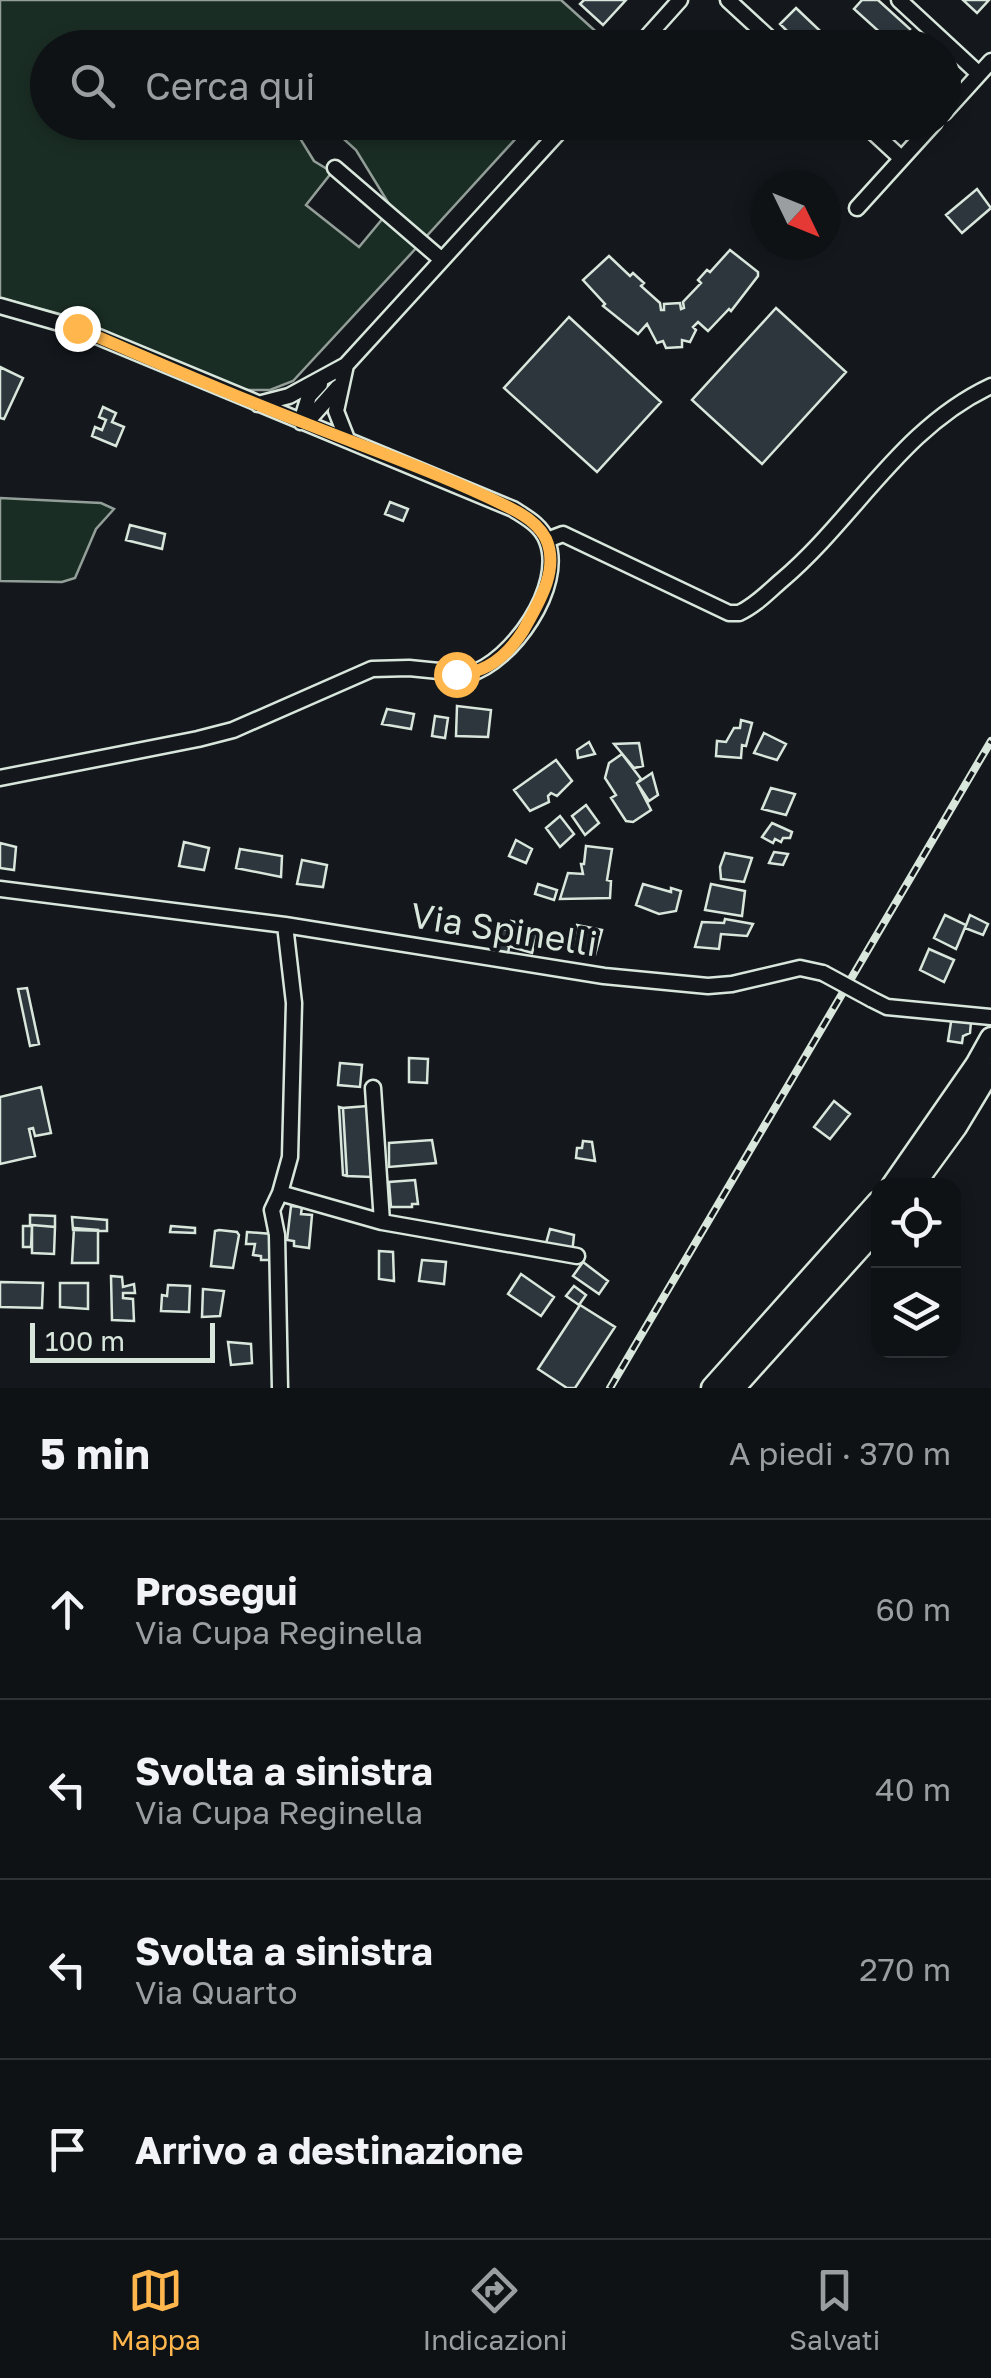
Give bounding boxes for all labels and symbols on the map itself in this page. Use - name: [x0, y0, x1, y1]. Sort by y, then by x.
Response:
- north arrow: [751, 170, 841, 260]
- route end: [55, 306, 101, 352]
- route start: [434, 652, 480, 698]
- street label: Via Spinelli: [408, 894, 600, 964]
- scale bar: [30, 1318, 215, 1362]

